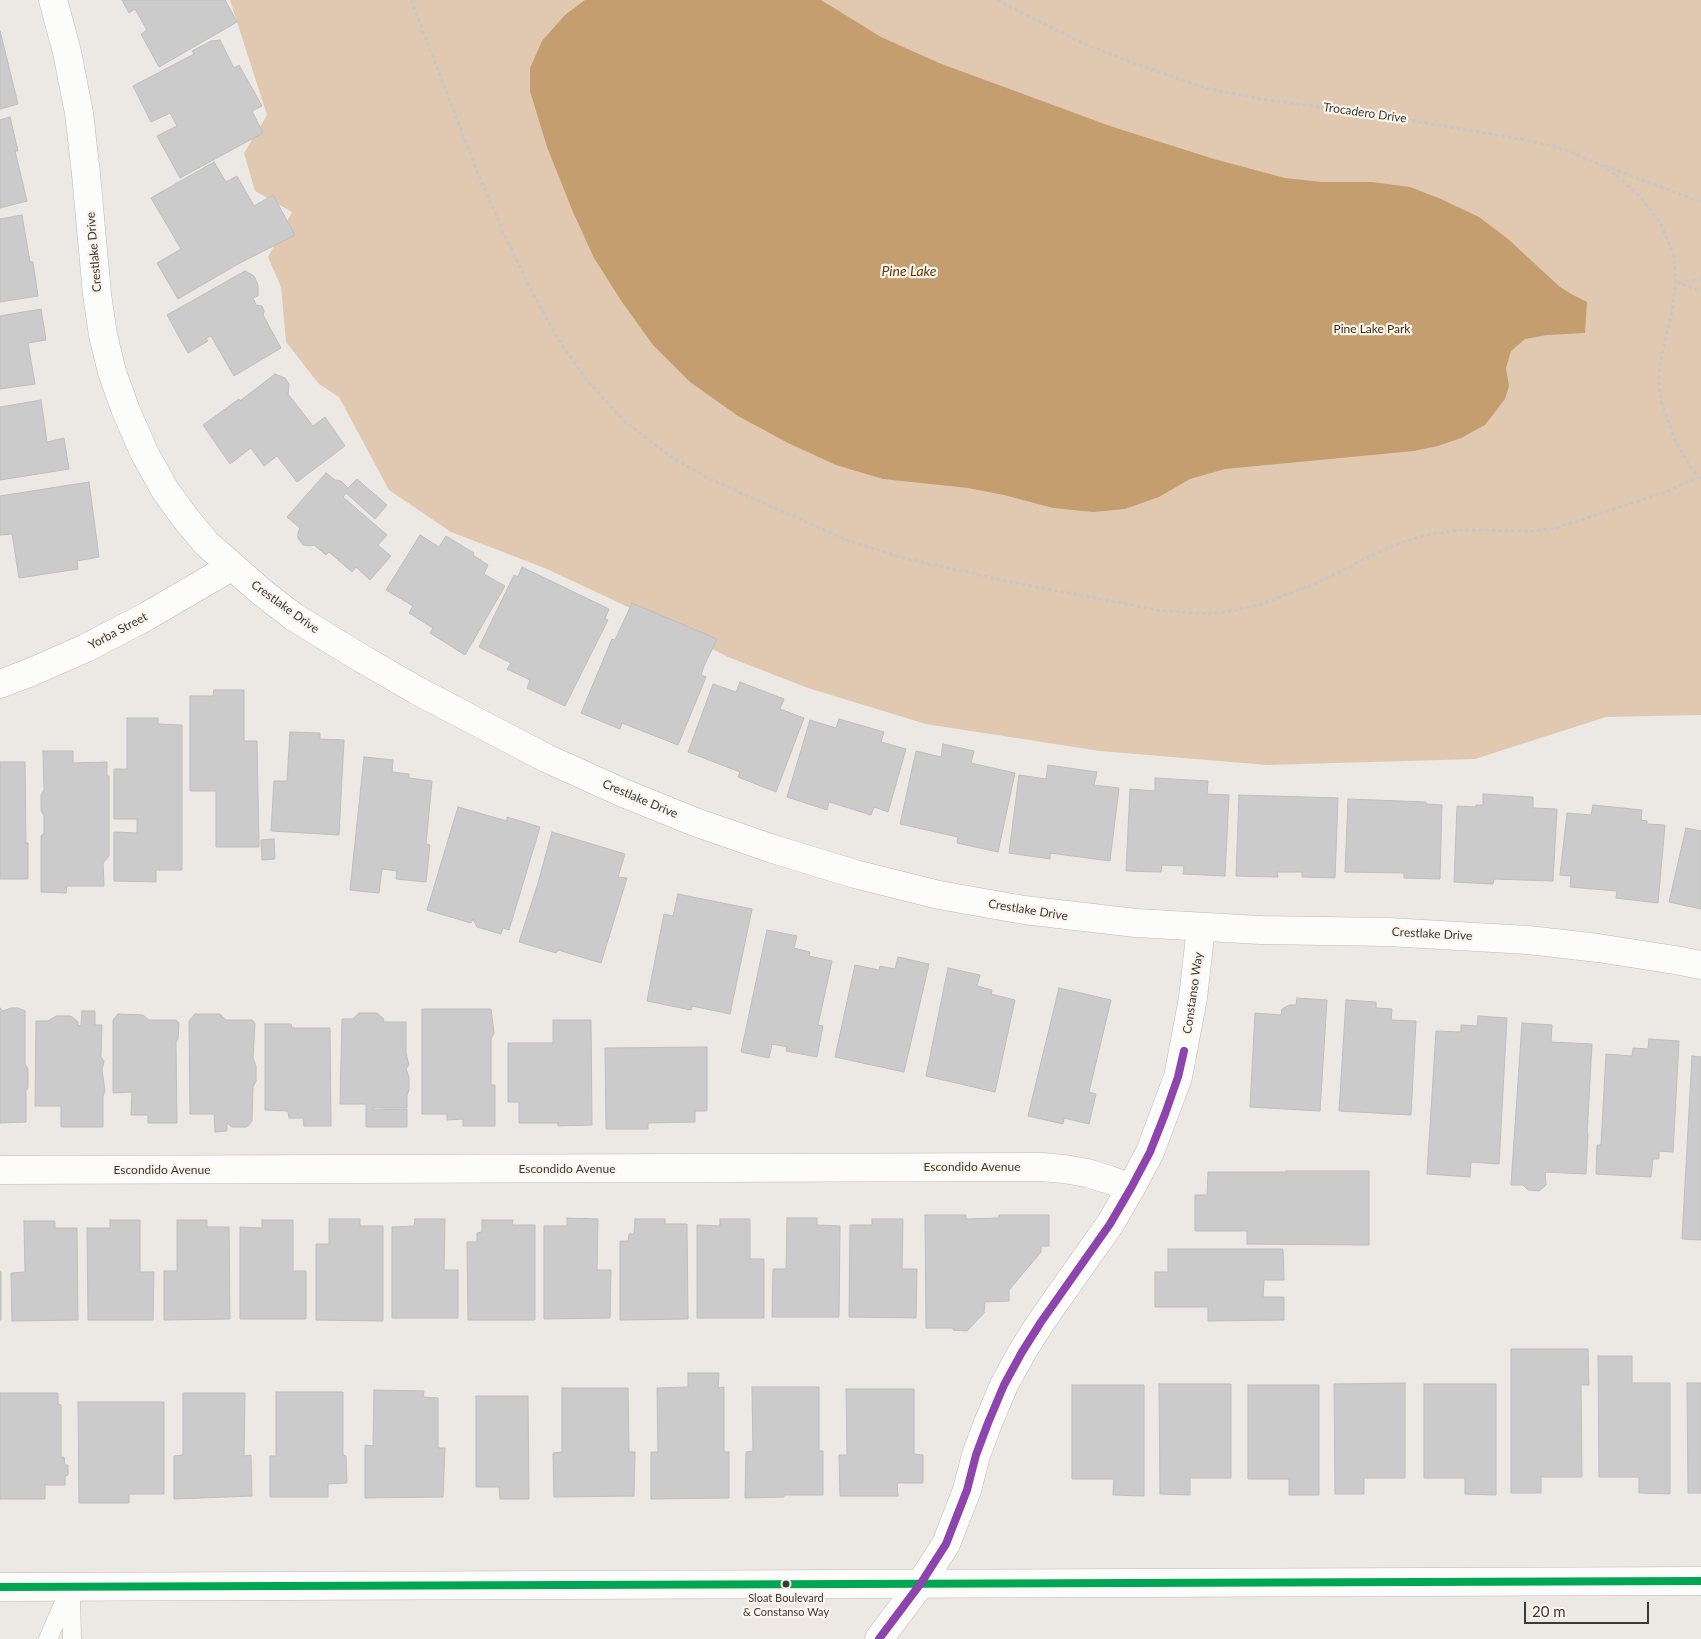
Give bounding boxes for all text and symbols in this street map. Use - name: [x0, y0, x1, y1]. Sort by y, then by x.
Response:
- street label: Trocadero Drive: [1322, 100, 1408, 126]
- street label: Crestlake Drive: [83, 211, 105, 293]
- water label: Pine Lake: [882, 263, 936, 279]
- park label: Pine Lake Park: [1334, 322, 1410, 336]
- street label: Crestlake Drive: [248, 578, 322, 636]
- street label: Yorba Street: [86, 609, 150, 653]
- street label: Crestlake Drive: [600, 777, 680, 821]
- street label: Crestlake Drive: [987, 897, 1069, 923]
- street label: Crestlake Drive: [1391, 925, 1473, 943]
- street label: Constanso Way: [1180, 951, 1206, 1035]
- street label: Escondido Avenue: [923, 1160, 1021, 1174]
- street label: Escondido Avenue: [518, 1162, 616, 1176]
- street label: Escondido Avenue: [113, 1163, 211, 1177]
- marker: Sloat Boulevard & Constanso Way: [781, 1579, 791, 1589]
- place label: Sloat Boulevard & Constanso Way: [743, 1591, 829, 1617]
- scale bar: [1526, 1592, 1651, 1624]
- text: 20 m: [1532, 1602, 1566, 1620]

